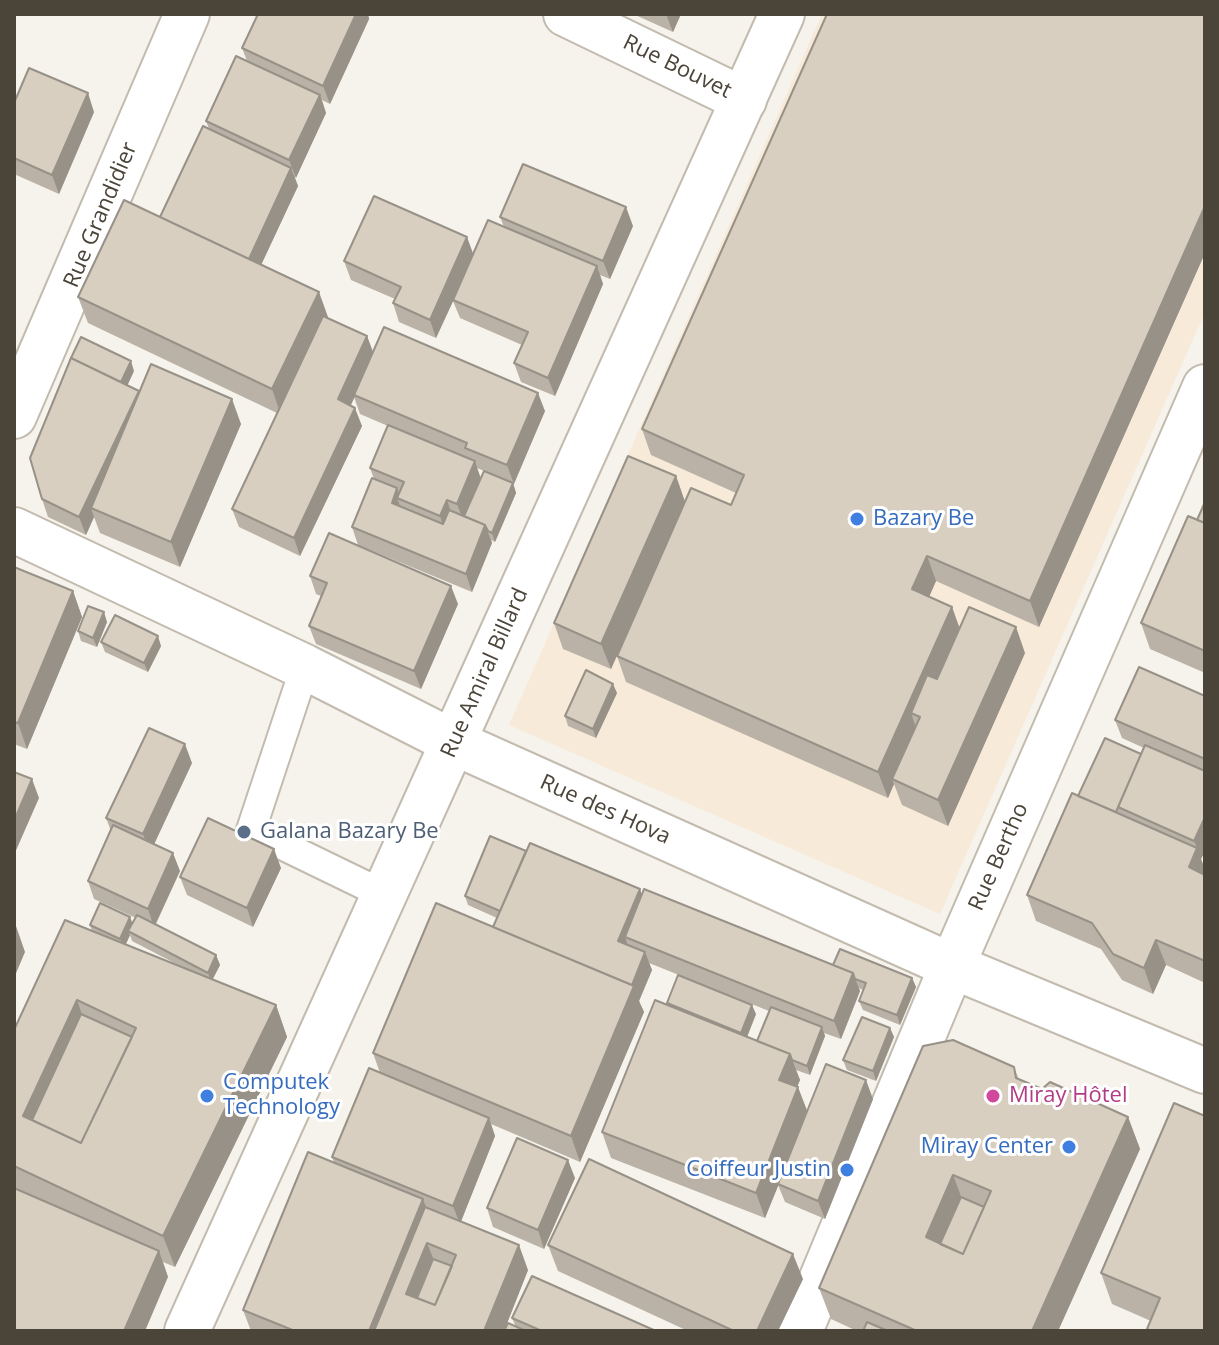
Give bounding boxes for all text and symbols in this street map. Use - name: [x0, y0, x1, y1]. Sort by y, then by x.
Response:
- street label: Rue Bouvet: [619, 29, 735, 105]
- street label: Rue Grandidier: [59, 138, 143, 292]
- place label: Bazary Be: [873, 506, 974, 532]
- marker: Bazary Be: [848, 510, 866, 528]
- street label: Rue Amiral Billard: [436, 584, 534, 762]
- street label: Rue des Hova: [536, 770, 674, 850]
- street label: Rue Bertho: [964, 799, 1034, 915]
- place label: Galana Bazary Be: [260, 819, 439, 845]
- marker: Galana Bazary Be: [235, 823, 253, 841]
- place label: Computek Technology: [223, 1070, 340, 1122]
- place label: Miray Hôtel: [1009, 1083, 1127, 1109]
- marker: Computek Technology: [198, 1087, 216, 1105]
- marker: Miray Hôtel: [984, 1087, 1002, 1105]
- place label: Miray Center: [921, 1134, 1053, 1160]
- marker: Miray Center: [1060, 1138, 1078, 1156]
- place label: Coiffeur Justin: [686, 1157, 831, 1183]
- marker: Coiffeur Justin: [838, 1161, 856, 1179]

